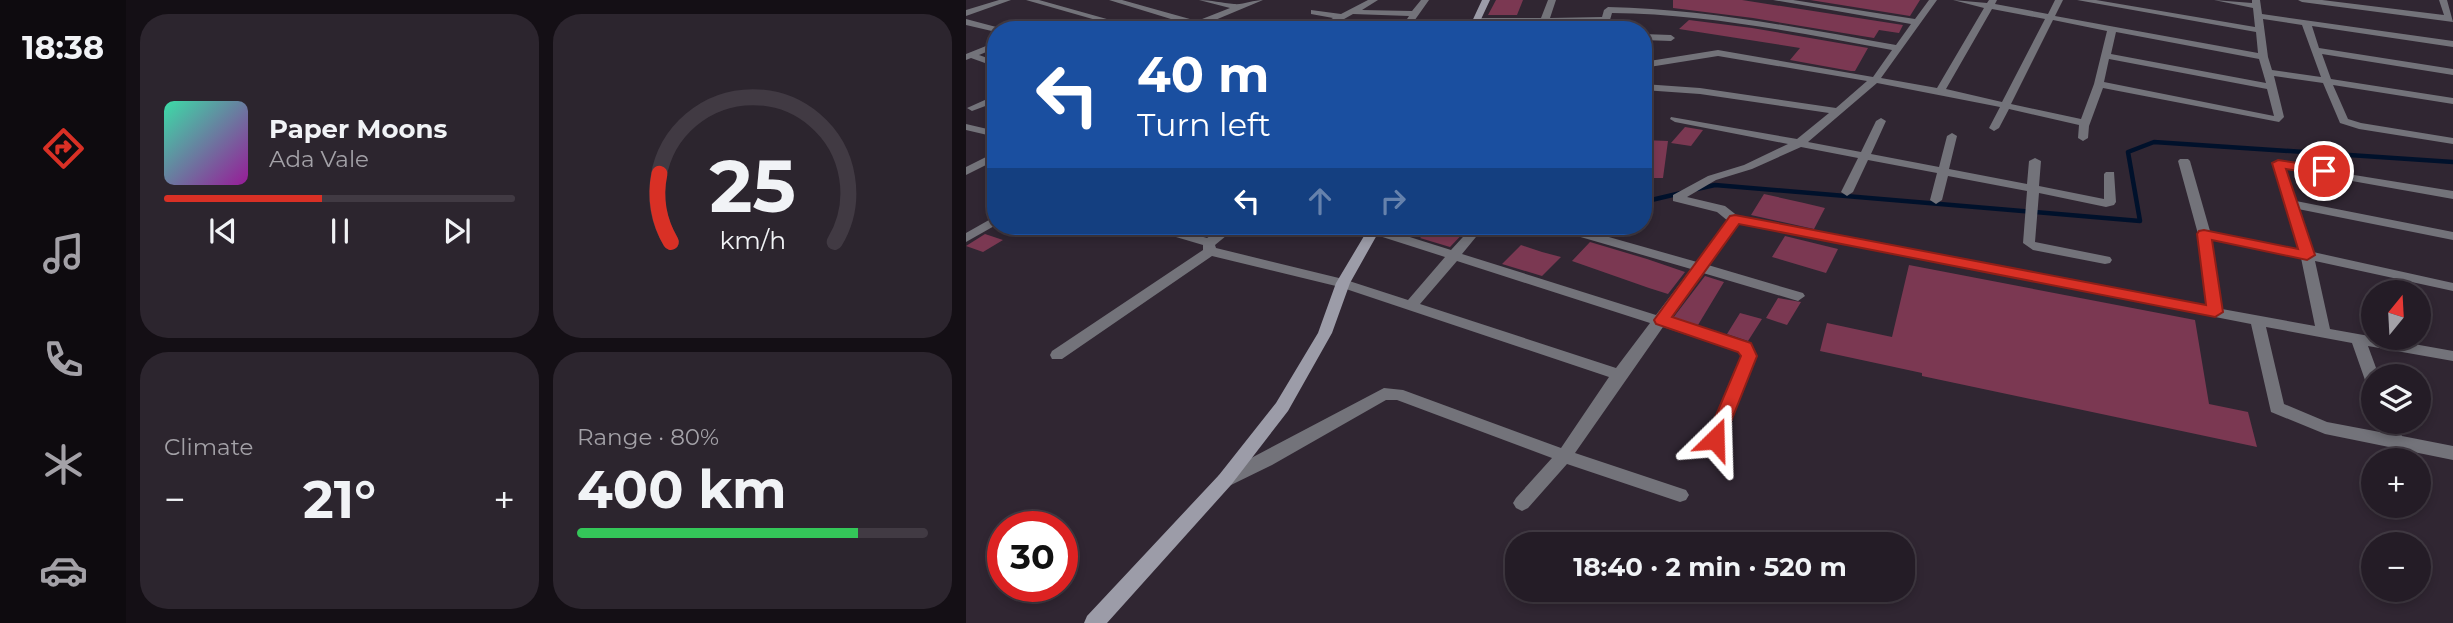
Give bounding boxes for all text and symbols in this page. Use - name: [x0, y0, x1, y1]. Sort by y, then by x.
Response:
- text: 18:38: [22, 28, 104, 67]
- text: 40 m: [1137, 45, 1269, 104]
- icon: left: [1022, 49, 1113, 140]
- text: Turn left: [1137, 105, 1271, 144]
- text: Paper Moons: [269, 113, 447, 145]
- icon: directions: [39, 124, 88, 173]
- pin: [2294, 141, 2354, 201]
- text: 25: [709, 142, 796, 230]
- text: Ada Vale: [269, 145, 369, 173]
- icon: arrive: [2305, 152, 2343, 190]
- icon: left: [1228, 182, 1266, 220]
- icon: ahead: [1301, 182, 1339, 220]
- icon: right: [1374, 182, 1412, 220]
- icon: previous: [204, 212, 242, 250]
- icon: pause: [321, 212, 359, 250]
- icon: next: [438, 212, 476, 250]
- text: km/h: [719, 225, 786, 255]
- icon: music: [39, 229, 88, 278]
- north arrow: [2361, 280, 2431, 350]
- map controls: [2361, 280, 2431, 602]
- icon: phone: [39, 335, 88, 384]
- button: layers: [2361, 364, 2431, 434]
- position arrow: [1678, 402, 1752, 476]
- text: Range · 80%: [577, 423, 719, 451]
- text: Climate: [164, 433, 253, 461]
- icon: climate: [39, 440, 88, 489]
- button: +: [2361, 448, 2431, 518]
- text: 400 km: [577, 458, 787, 521]
- text: 21°: [303, 468, 376, 531]
- text: −: [164, 476, 186, 523]
- text: +: [493, 476, 515, 523]
- speed limit sign: 30: [987, 511, 1078, 602]
- button: −: [2361, 532, 2431, 602]
- icon: car: [39, 546, 88, 595]
- text: 18:40 · 2 min · 520 m: [1573, 551, 1847, 583]

